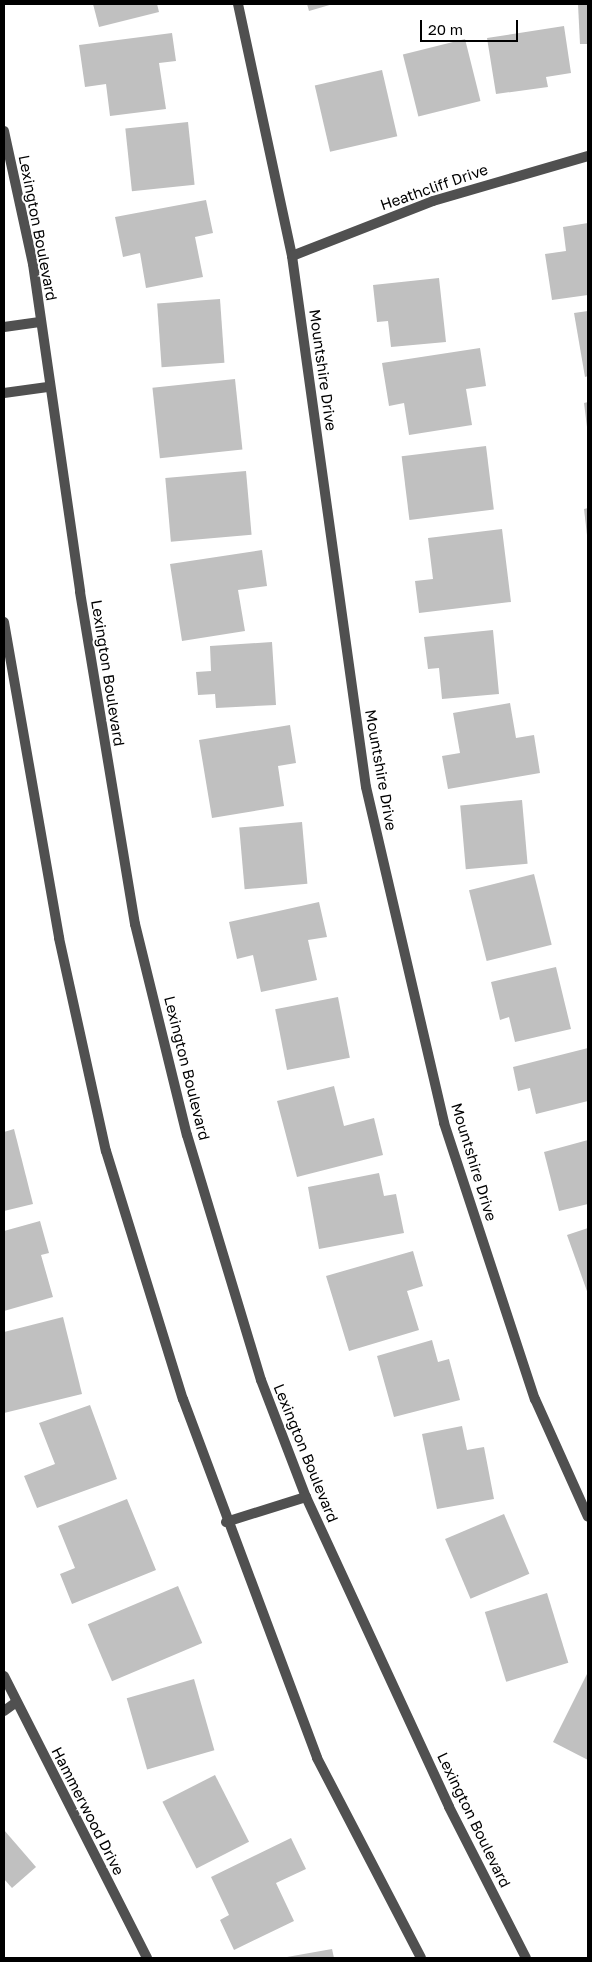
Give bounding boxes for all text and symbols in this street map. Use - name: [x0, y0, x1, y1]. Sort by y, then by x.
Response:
- scale bar: [422, 10, 520, 42]
- text: 20 m: [428, 20, 463, 38]
- street label: Lexington Boulevard: [15, 154, 61, 302]
- street label: Heathcliff Drive: [378, 160, 490, 214]
- street label: Mountshire Drive: [306, 308, 340, 432]
- street label: Lexington Boulevard: [88, 598, 128, 748]
- street label: Mountshire Drive: [361, 708, 401, 832]
- street label: Lexington Boulevard: [160, 994, 214, 1142]
- street label: Mountshire Drive: [447, 1101, 501, 1223]
- street label: Lexington Boulevard: [270, 1381, 342, 1525]
- street label: Hammerwood Drive: [48, 1744, 128, 1878]
- street label: Lexington Boulevard: [433, 1750, 515, 1890]

